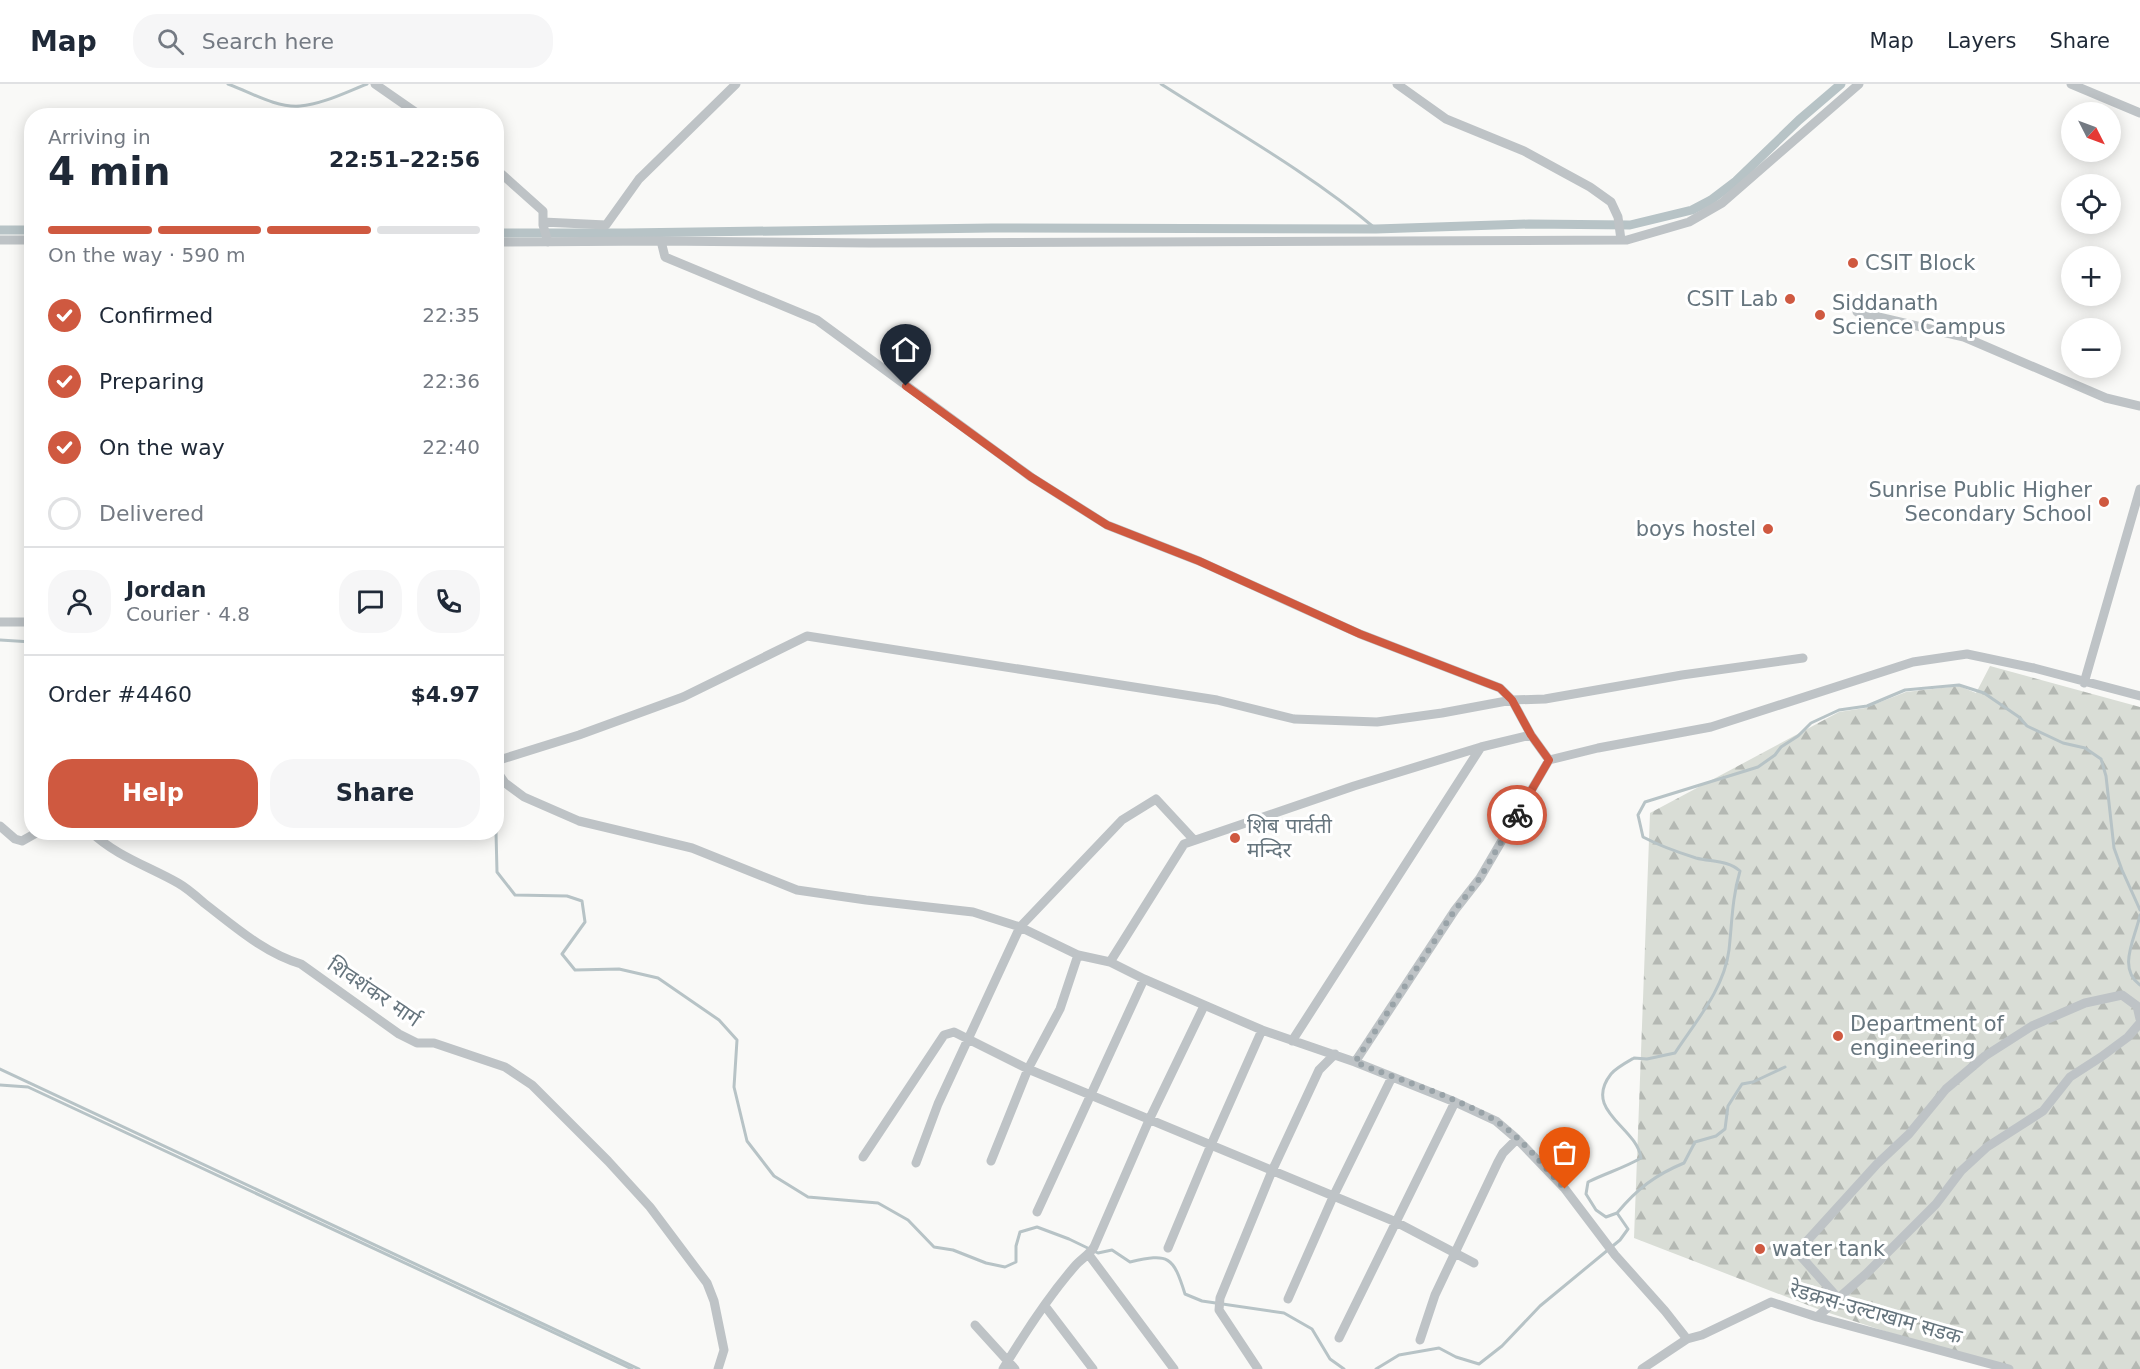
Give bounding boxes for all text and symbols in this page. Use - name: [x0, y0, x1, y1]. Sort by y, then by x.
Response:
- search box: [133, 14, 553, 68]
- text: Map: [30, 25, 97, 58]
- icon: search: [154, 25, 187, 58]
- text: Search here: [202, 29, 334, 54]
- text: Map: [1870, 29, 1914, 53]
- text: Layers: [1947, 29, 2016, 53]
- text: Share: [2049, 29, 2110, 53]
- north arrow: [2061, 102, 2121, 162]
- map controls: [2061, 102, 2121, 378]
- text: Arriving in: [48, 125, 151, 149]
- text: 22:51–22:56: [329, 147, 480, 172]
- text: 4 min: [48, 149, 170, 194]
- button: locate: [2061, 174, 2121, 234]
- text: On the way · 590 m: [48, 243, 246, 267]
- button: +: [2061, 246, 2121, 306]
- place label: CSIT Block: [1865, 251, 1976, 275]
- marker: CSIT Block: [1846, 256, 1860, 270]
- place label: CSIT Lab: [1686, 287, 1778, 311]
- place label: Siddanath Science Campus: [1832, 291, 2006, 339]
- marker: CSIT Lab: [1783, 292, 1797, 306]
- icon: check: [48, 299, 81, 332]
- text: Confirmed: [99, 303, 213, 328]
- text: 22:35: [422, 303, 480, 327]
- marker: Siddanath Science Campus: [1813, 308, 1827, 322]
- button: −: [2061, 318, 2121, 378]
- pin: [880, 324, 931, 386]
- icon: home: [889, 333, 922, 366]
- icon: check: [48, 365, 81, 398]
- text: Preparing: [99, 369, 205, 394]
- text: 22:36: [422, 369, 480, 393]
- icon: check: [48, 431, 81, 464]
- text: On the way: [99, 435, 225, 460]
- text: 22:40: [422, 435, 480, 459]
- place label: Sunrise Public Higher Secondary School: [1868, 478, 2092, 526]
- marker: Sunrise Public Higher Secondary School: [2097, 495, 2111, 509]
- text: Delivered: [99, 501, 204, 526]
- place label: boys hostel: [1636, 517, 1756, 541]
- marker: boys hostel: [1761, 522, 1775, 536]
- button: person: [48, 570, 111, 633]
- button: chat: [339, 570, 402, 633]
- button: phone: [417, 570, 480, 633]
- text: Jordan: [126, 577, 206, 602]
- text: Courier · 4.8: [126, 602, 250, 626]
- text: Order #4460: [48, 682, 192, 707]
- text: $4.97: [410, 682, 480, 707]
- button: Help: [48, 759, 258, 828]
- button: Share: [270, 759, 480, 828]
- courier: [1487, 785, 1547, 845]
- icon: bike: [1501, 799, 1534, 832]
- place label: शिब पार्वती मन्दिर: [1247, 814, 1332, 862]
- marker: शिब पार्वती मन्दिर: [1228, 831, 1242, 845]
- street label: शिवशंकर मार्ग: [323, 952, 426, 1032]
- place label: Department of engineering: [1850, 1012, 2005, 1060]
- marker: Department of engineering: [1831, 1029, 1845, 1043]
- pin: [1539, 1127, 1590, 1189]
- icon: bag: [1548, 1136, 1581, 1169]
- place label: water tank: [1772, 1237, 1886, 1261]
- marker: water tank: [1753, 1242, 1767, 1256]
- street label: रेडक्रस-उल्टाखाम सडक: [1787, 1277, 1966, 1349]

